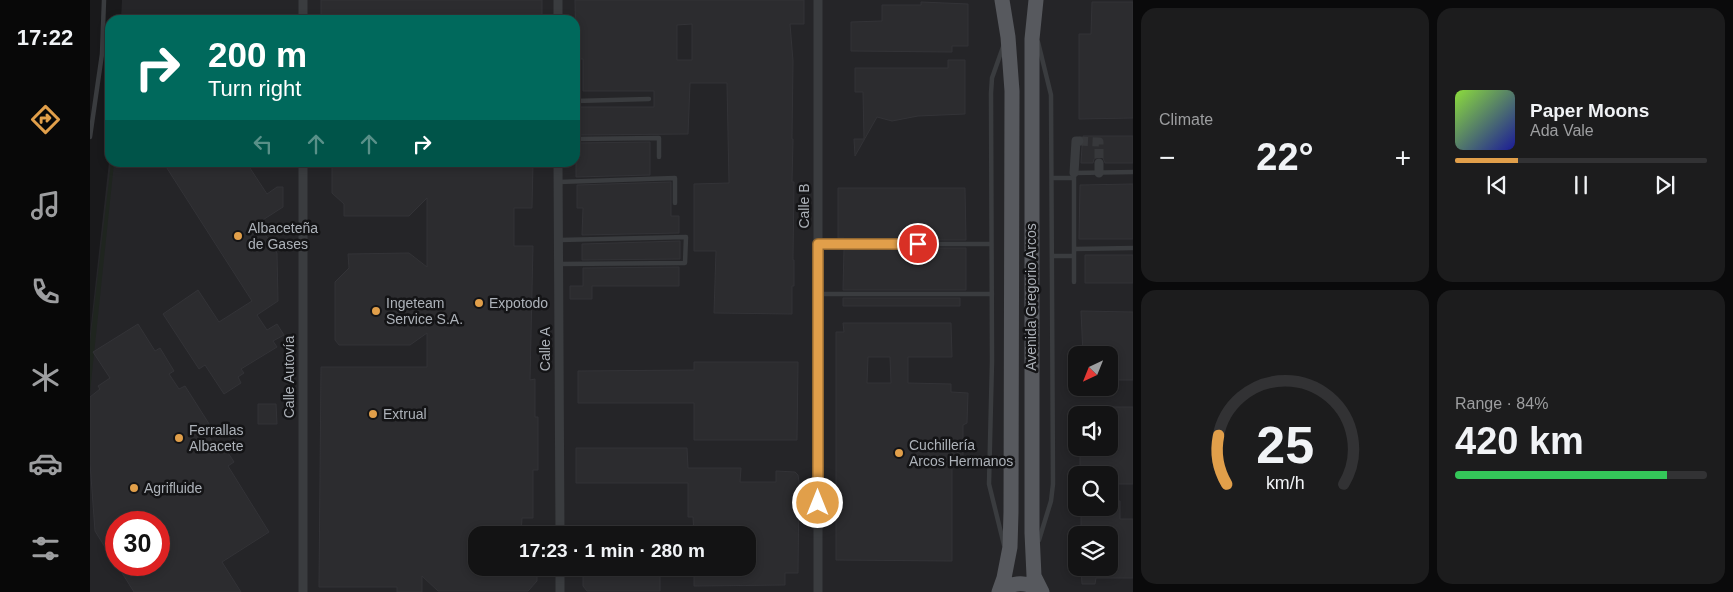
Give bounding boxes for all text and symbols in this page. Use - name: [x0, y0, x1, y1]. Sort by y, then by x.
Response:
- text: 17:22: [17, 25, 73, 50]
- icon: right: [125, 35, 190, 100]
- text: 200 m: [208, 35, 307, 74]
- text: Turn right: [208, 76, 301, 101]
- text: Paper Moons: [1530, 100, 1649, 121]
- icon: directions: [28, 102, 63, 137]
- text: Climate: [1159, 111, 1213, 128]
- text: Ada Vale: [1530, 122, 1594, 139]
- icon: left: [249, 130, 277, 158]
- icon: ahead: [302, 130, 330, 158]
- icon: ahead: [355, 130, 383, 158]
- icon: right: [408, 130, 436, 158]
- text: 22°: [1256, 136, 1314, 178]
- text: −: [1159, 142, 1175, 173]
- text: +: [1395, 142, 1411, 173]
- icon: previous: [1483, 171, 1511, 199]
- icon: pause: [1567, 171, 1595, 199]
- icon: next: [1651, 171, 1679, 199]
- street label: Calle B: [796, 183, 812, 229]
- icon: music: [28, 188, 63, 223]
- place label: Albaceteña de Gases: [248, 220, 318, 252]
- pin: [897, 223, 939, 265]
- street label: Avenida Gregorio Arcos: [1023, 223, 1039, 371]
- marker: Albaceteña de Gases: [232, 230, 244, 242]
- icon: arrive: [904, 230, 932, 258]
- icon: phone: [28, 274, 63, 309]
- place label: Ingeteam Service S.A.: [386, 295, 463, 327]
- place label: Expotodo: [489, 295, 548, 311]
- marker: Expotodo: [473, 297, 485, 309]
- marker: Ingeteam Service S.A.: [370, 305, 382, 317]
- street label: Calle A: [537, 326, 553, 371]
- street label: Calle Autovía: [281, 336, 297, 418]
- north arrow: [1068, 346, 1118, 396]
- map controls: [1068, 346, 1118, 576]
- icon: climate: [28, 360, 63, 395]
- text: Range · 84%: [1455, 395, 1548, 412]
- place label: Extrual: [383, 406, 427, 422]
- button: sound: [1068, 406, 1118, 456]
- marker: Extrual: [367, 408, 379, 420]
- text: 25: [1256, 416, 1314, 474]
- text: 420 km: [1455, 420, 1584, 462]
- place label: Ferrallas Albacete: [189, 422, 244, 454]
- marker: Ferrallas Albacete: [173, 432, 185, 444]
- place label: Cuchillería Arcos Hermanos: [909, 437, 1013, 469]
- icon: car: [28, 446, 63, 481]
- marker: Cuchillería Arcos Hermanos: [893, 447, 905, 459]
- button: search: [1068, 466, 1118, 516]
- text: km/h: [1266, 473, 1304, 493]
- position arrow: [791, 476, 843, 528]
- place label: Agrifluide: [144, 480, 203, 496]
- marker: Agrifluide: [128, 482, 140, 494]
- speed limit sign: 30: [105, 511, 170, 576]
- button: layers: [1068, 526, 1118, 576]
- icon: filters: [28, 531, 63, 566]
- text: 17:23 · 1 min · 280 m: [519, 540, 705, 561]

